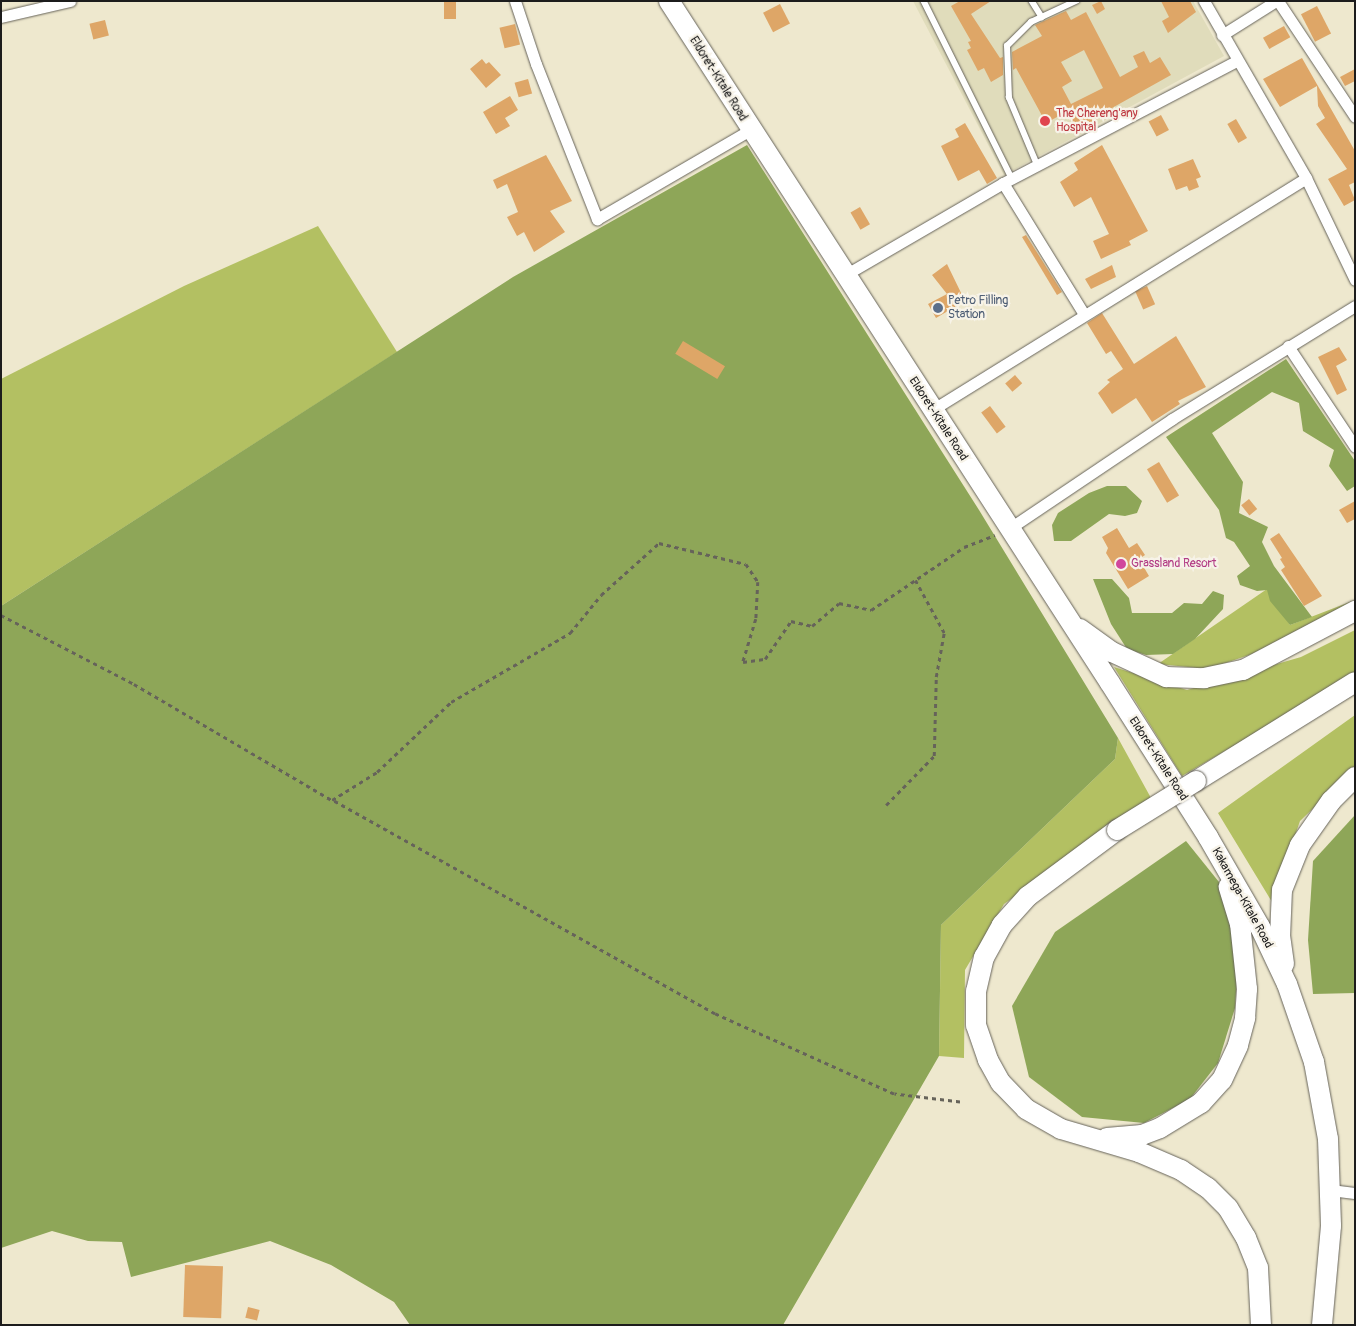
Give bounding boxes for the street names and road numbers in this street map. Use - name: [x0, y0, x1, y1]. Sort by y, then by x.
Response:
- street label: Eldoret-Kitale Road: [686, 34, 750, 124]
- street label: Eldoret-Kitale Road: [906, 374, 970, 464]
- street label: Eldoret-Kitale Road: [1126, 714, 1190, 804]
- street label: Kakamega-Kitale Road: [1208, 845, 1276, 951]

